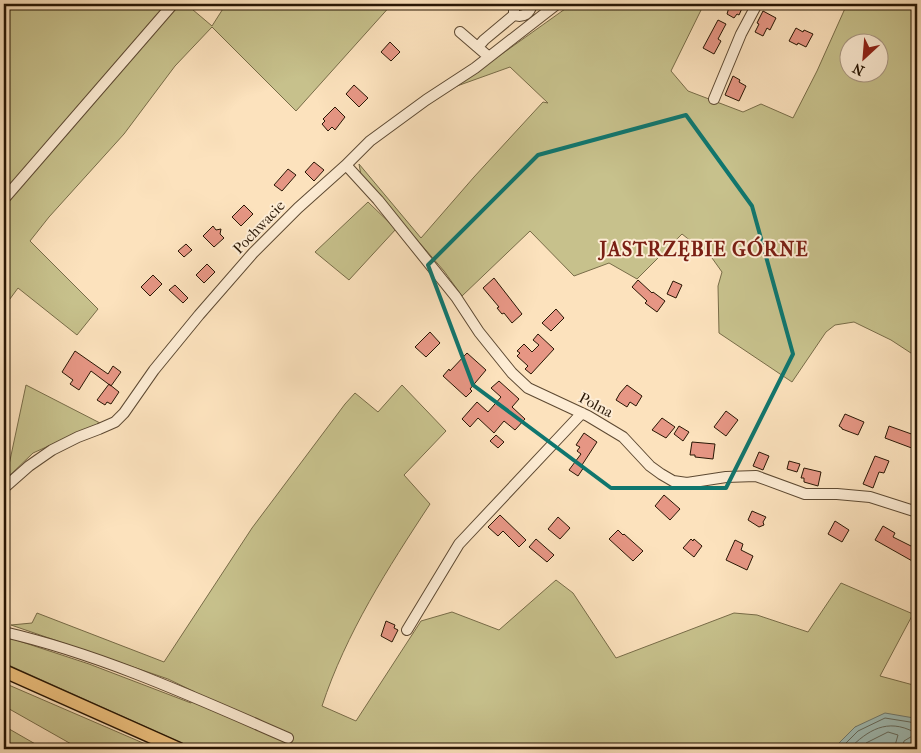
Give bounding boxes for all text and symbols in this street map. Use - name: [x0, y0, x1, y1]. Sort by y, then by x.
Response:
- north arrow: [838, 32, 888, 82]
- text: N: [850, 59, 867, 79]
- street label: Pochwacie: [229, 196, 289, 257]
- district label: JASTRZĘBIE GÓRNE: [597, 236, 809, 262]
- street label: Polna: [576, 389, 617, 422]

